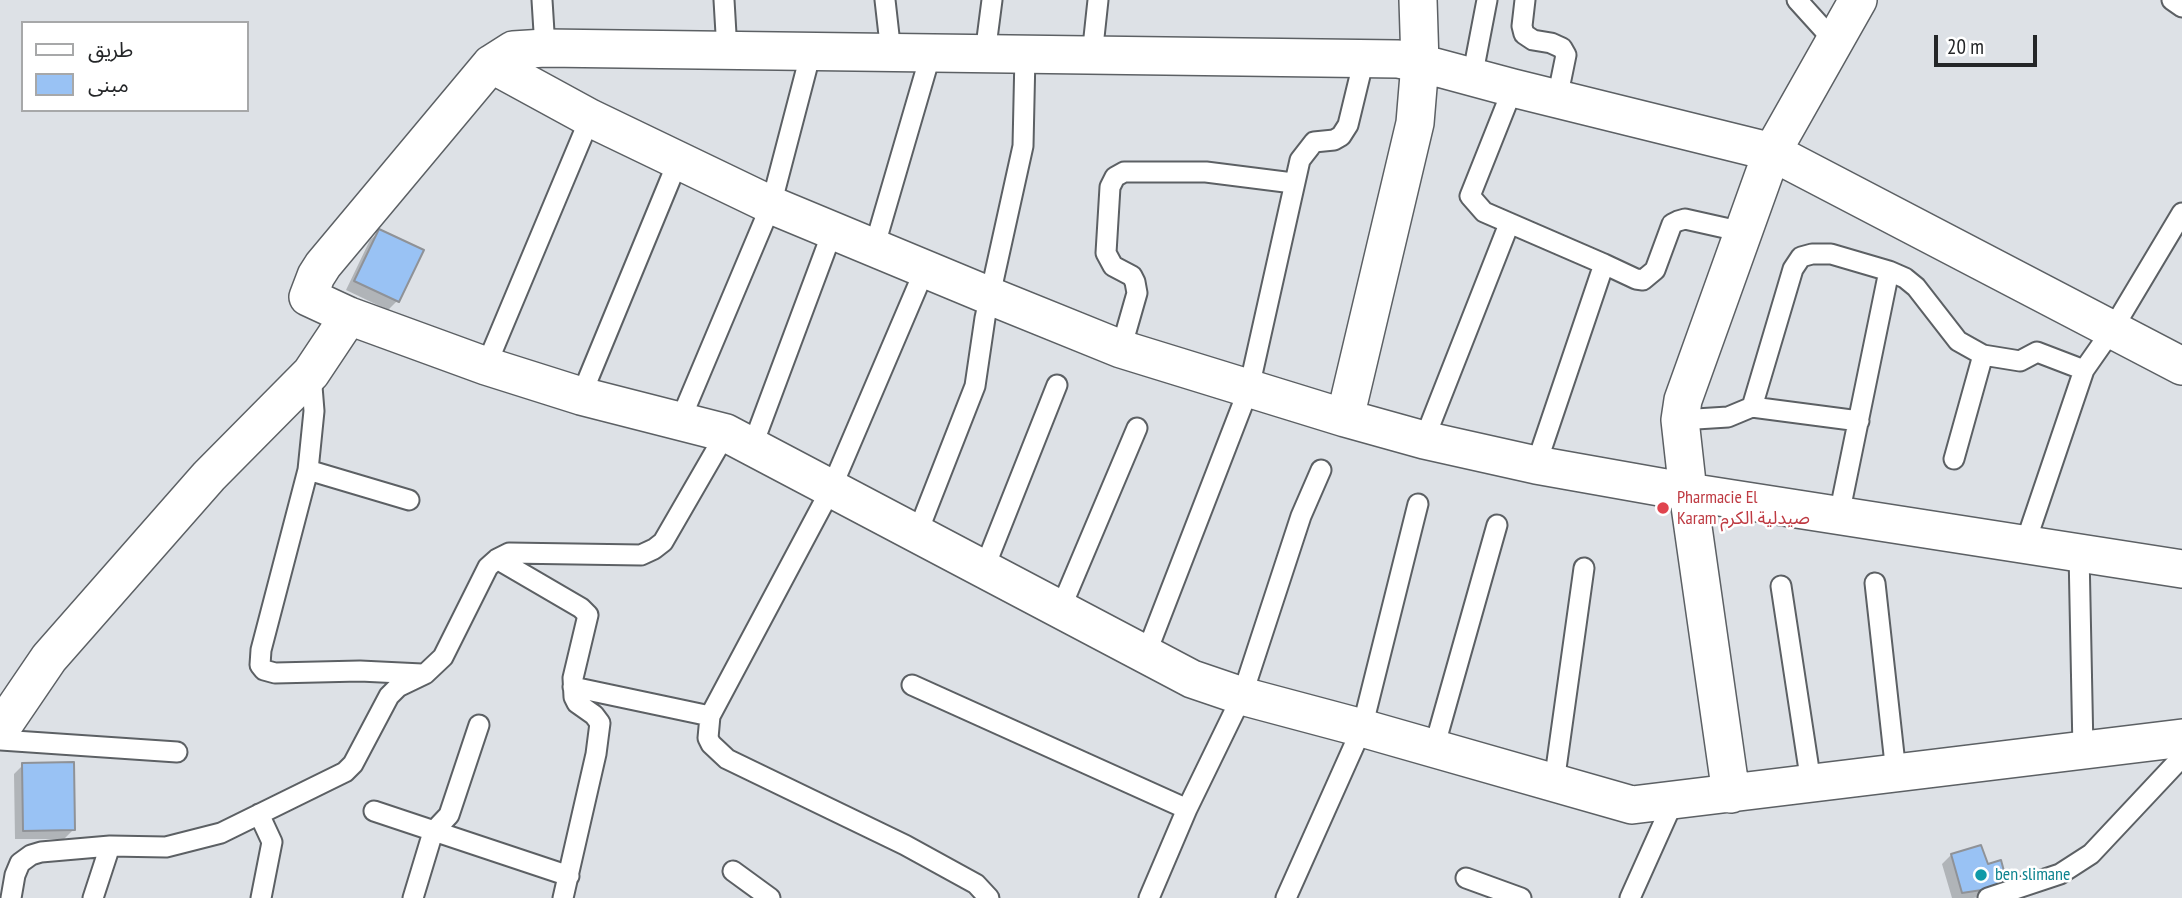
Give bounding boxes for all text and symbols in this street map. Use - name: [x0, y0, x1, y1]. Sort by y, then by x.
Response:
- legend: [21, 21, 248, 112]
- scale bar: [1937, 21, 2040, 65]
- text: 20 m: [1947, 33, 1984, 60]
- text: طريق: [88, 36, 133, 63]
- text: مبنى: [88, 71, 129, 98]
- place label: Pharmacie El Karam صيدلية الكرم: [1677, 487, 1810, 530]
- marker: Pharmacie El Karam صيدلية الكرم: [1655, 500, 1671, 516]
- place label: ben slimane: [1995, 864, 2070, 886]
- marker: ben slimane: [1973, 867, 1989, 883]

